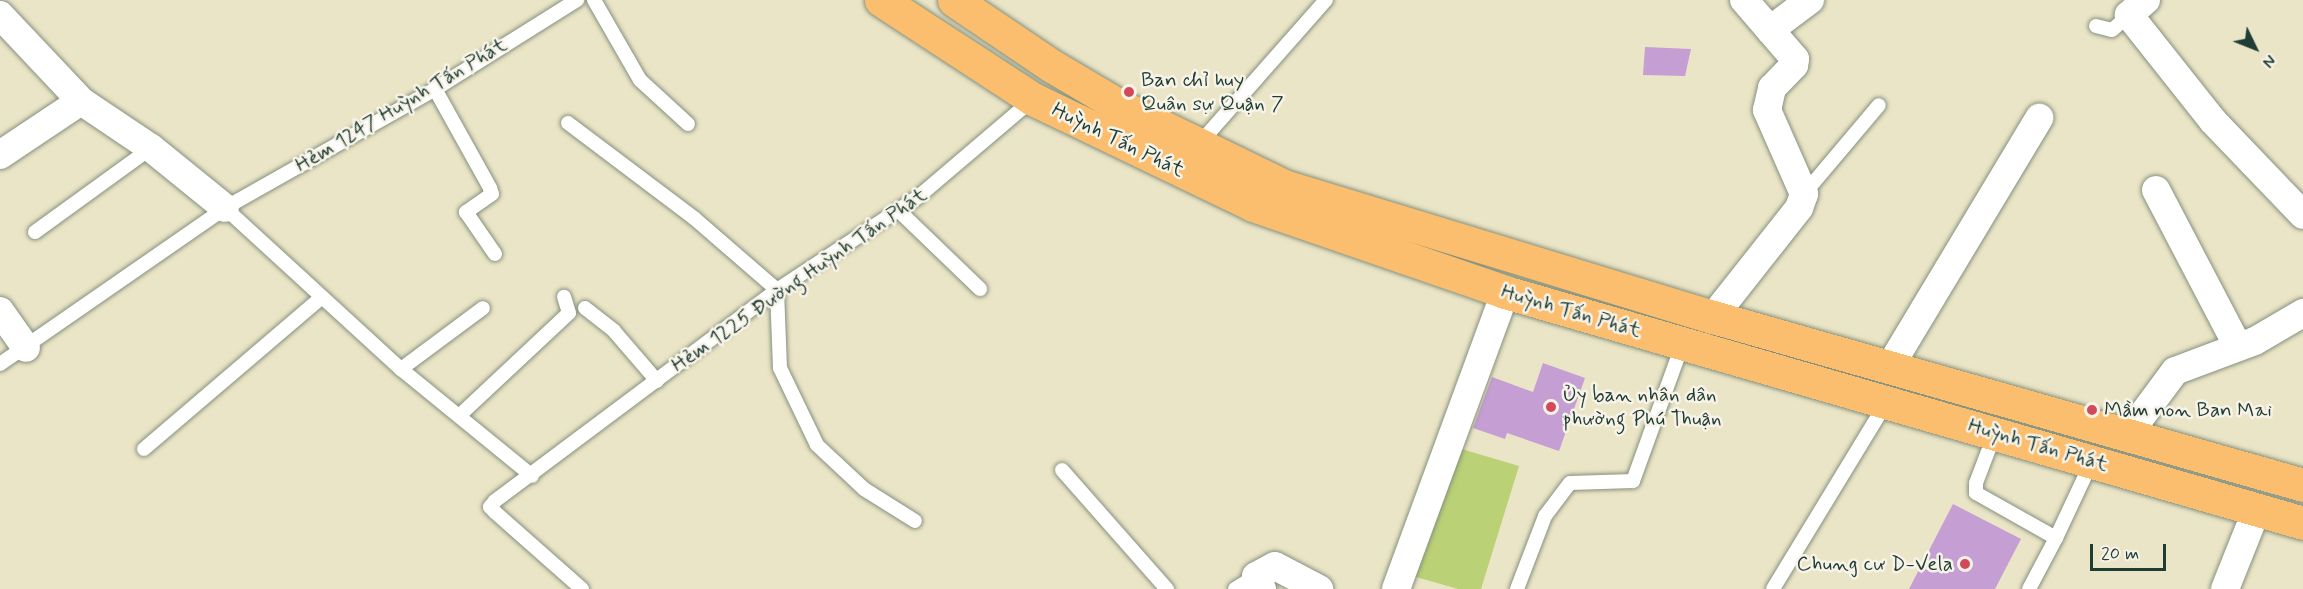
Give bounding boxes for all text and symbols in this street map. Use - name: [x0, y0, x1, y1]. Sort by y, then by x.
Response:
- north arrow: [2225, 18, 2285, 78]
- street label: Hẻm 1247 Huỳnh Tấn Phát: [291, 32, 511, 178]
- text: N: [2257, 50, 2280, 72]
- place label: Ban chỉ huy Quân sự Quận 7: [1141, 67, 1283, 117]
- marker: Ban chỉ huy Quân sự Quận 7: [1122, 85, 1136, 99]
- street label: Huỳnh Tấn Phát: [1048, 97, 1188, 183]
- street label: Hẻm 1225 Đường Huỳnh Tấn Phát: [667, 182, 931, 378]
- street label: Huỳnh Tấn Phát: [1498, 279, 1644, 343]
- place label: Ủy ban nhân dân phường Phú Thuận: [1563, 382, 1721, 432]
- place label: Mầm non Ban Mai: [2104, 397, 2267, 423]
- marker: Ủy ban nhân dân phường Phú Thuận: [1544, 400, 1558, 414]
- marker: Mầm non Ban Mai: [2085, 403, 2099, 417]
- street label: Huỳnh Tấn Phát: [1965, 413, 2111, 477]
- scale bar: [2093, 532, 2170, 570]
- text: 20 m: [2101, 542, 2139, 566]
- place label: Chung cư D-Vela: [1798, 551, 1953, 577]
- marker: Chung cư D-Vela: [1958, 557, 1972, 571]

